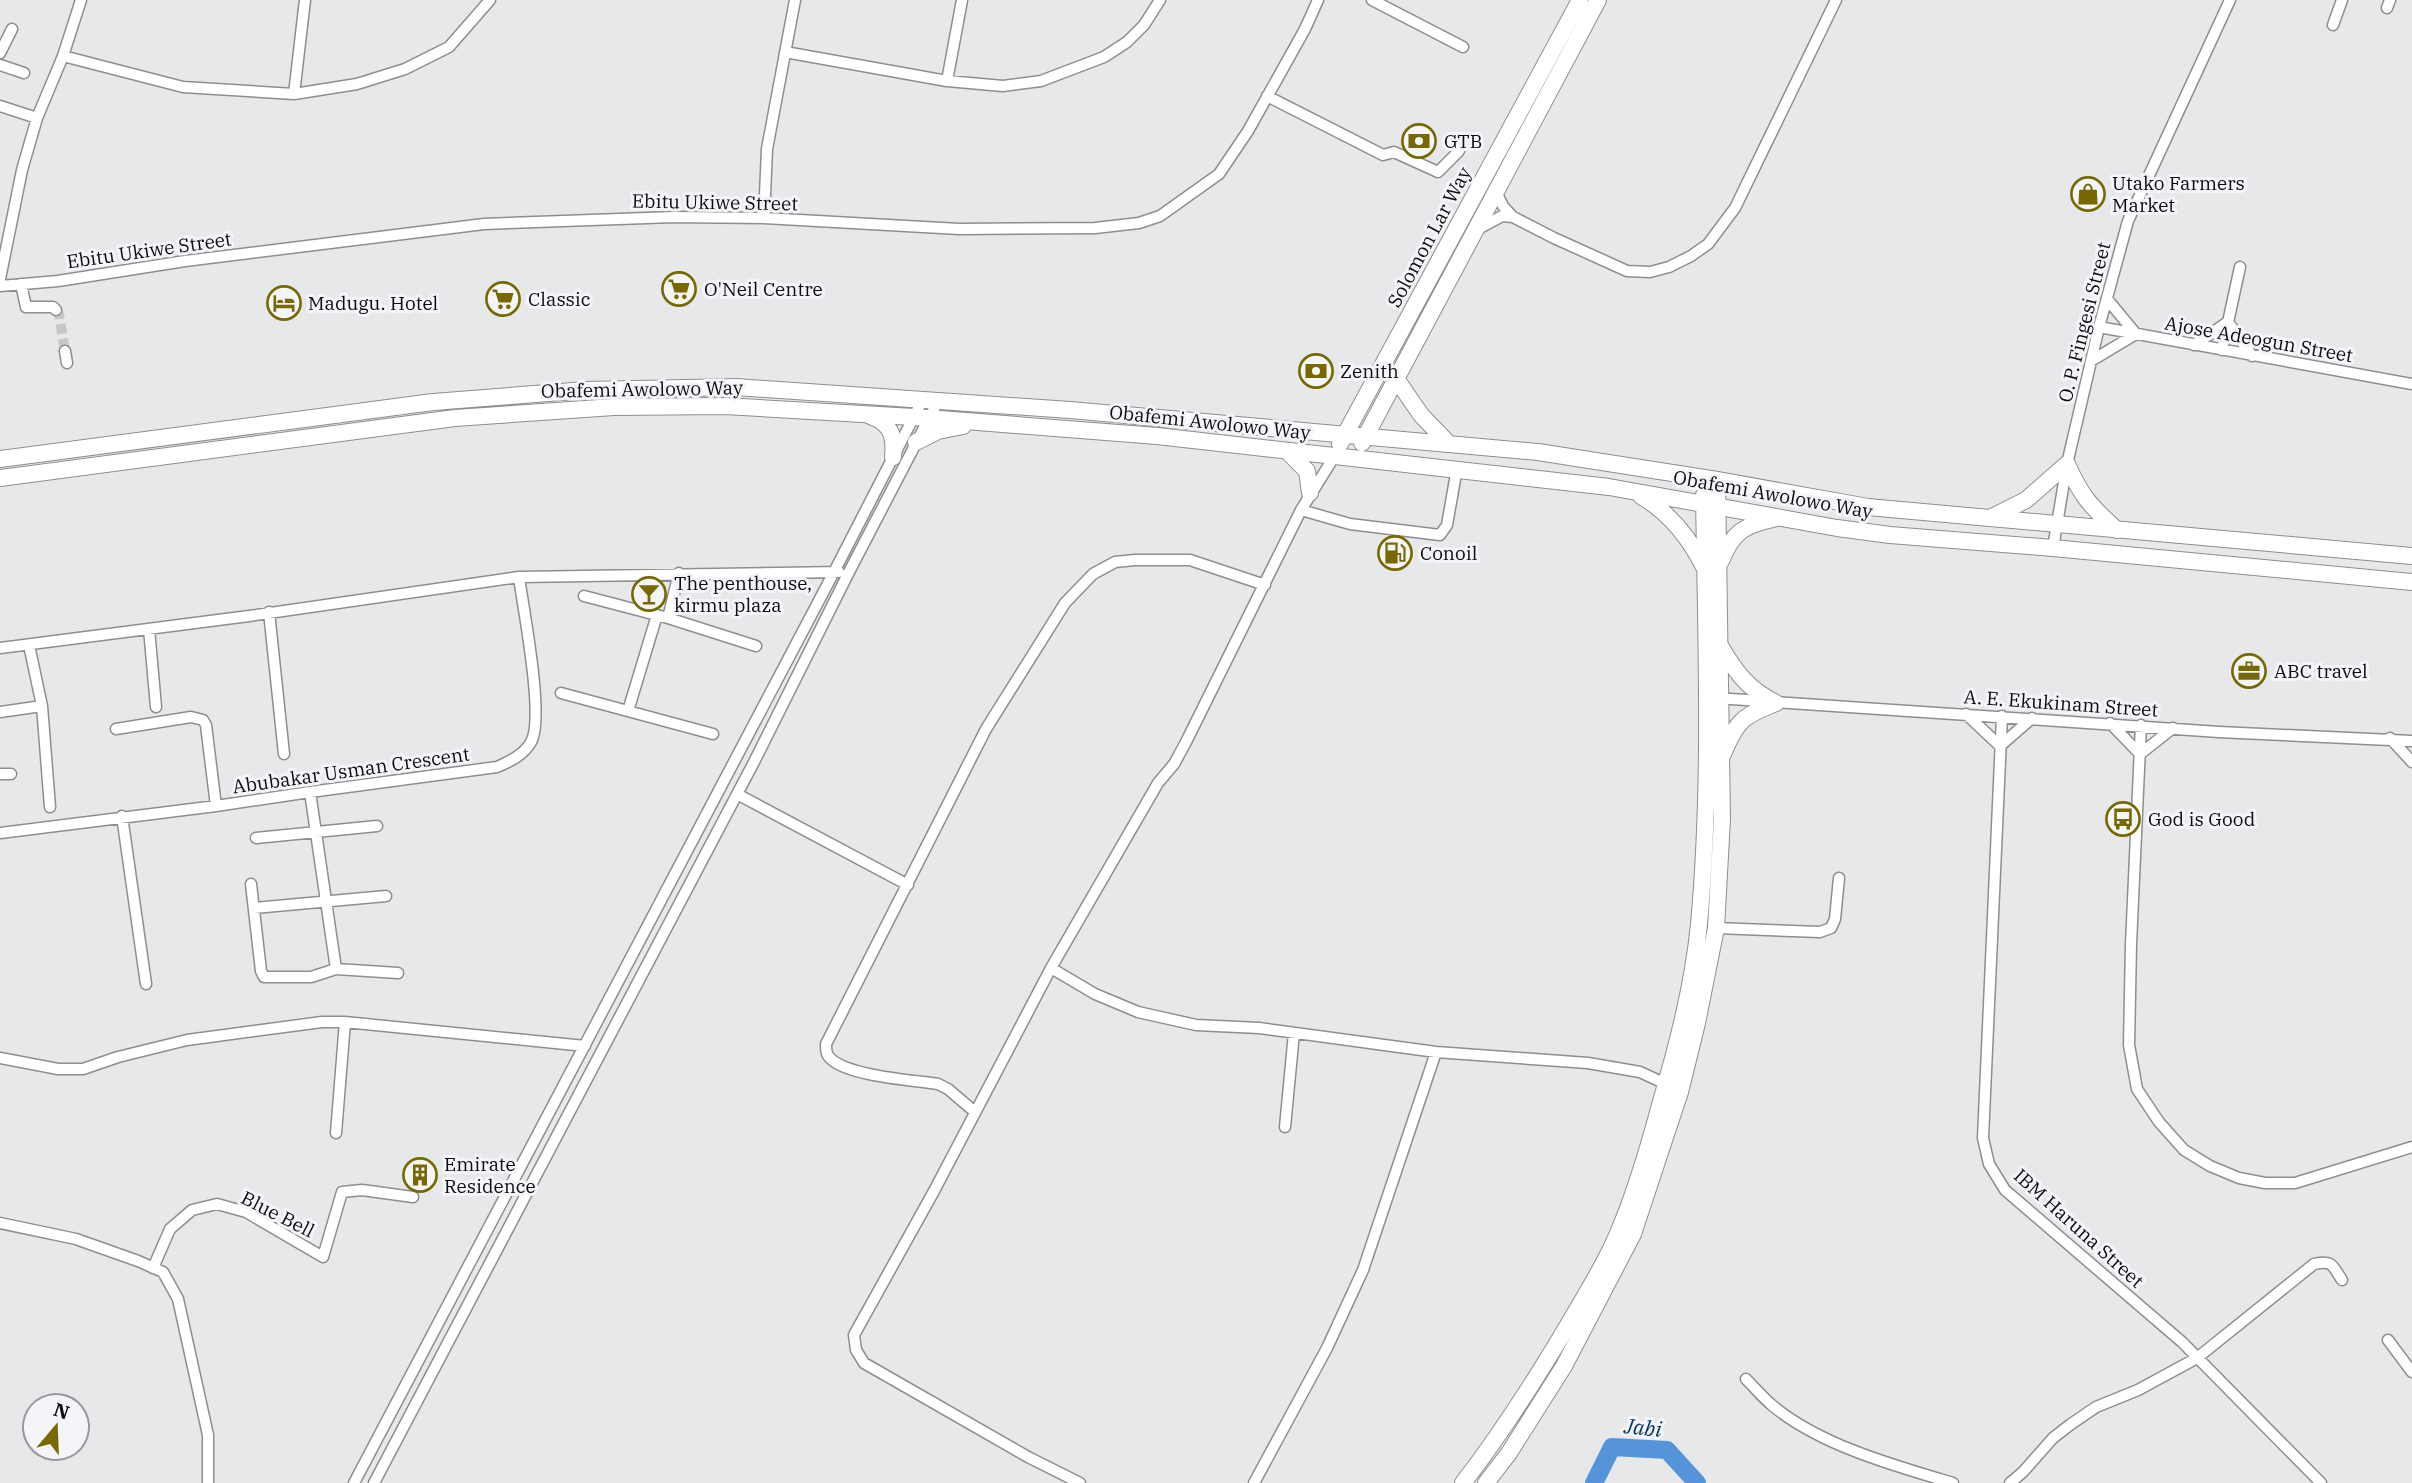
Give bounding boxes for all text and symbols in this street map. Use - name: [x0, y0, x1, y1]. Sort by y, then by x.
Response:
- bank icon: GTB: [1400, 122, 1438, 160]
- place label: GTB: [1444, 129, 1482, 153]
- street label: Solomon Lar Way: [1382, 162, 1477, 311]
- place label: Utako Farmers Market: [2112, 171, 2245, 217]
- shop icon: Utako Farmers Market: [2069, 175, 2107, 213]
- street label: Ebitu Ukiwe Street: [632, 189, 799, 215]
- street label: Ebitu Ukiwe Street: [65, 227, 233, 273]
- street label: O. P. Fingesi Street: [2052, 239, 2116, 405]
- supermarket icon: O'Neil Centre: [660, 270, 698, 308]
- place label: O'Neil Centre: [704, 277, 823, 301]
- supermarket icon: Classic: [484, 280, 522, 318]
- hotel icon: Madugu. Hotel: [265, 284, 303, 322]
- place label: Classic: [528, 287, 591, 311]
- place label: Madugu. Hotel: [308, 291, 439, 315]
- street label: Ajose Adeogun Street: [2163, 311, 2355, 367]
- bank icon: Zenith: [1297, 352, 1335, 390]
- place label: Zenith: [1340, 359, 1399, 383]
- street label: Obafemi Awolowo Way: [541, 375, 744, 403]
- street label: Obafemi Awolowo Way: [1108, 400, 1313, 445]
- street label: Obafemi Awolowo Way: [1671, 465, 1875, 524]
- fuel station icon: Conoil: [1376, 534, 1414, 572]
- place label: Conoil: [1420, 541, 1478, 565]
- place label: The penthouse, kirmu plaza: [674, 571, 812, 617]
- bar icon: The penthouse, kirmu plaza: [630, 575, 668, 613]
- office icon: ABC travel: [2230, 652, 2268, 690]
- place label: ABC travel: [2274, 659, 2368, 683]
- street label: A. E. Ekukinam Street: [1963, 684, 2159, 722]
- street label: Abubakar Usman Crescent: [231, 741, 471, 799]
- bus stop icon: God is Good: [2104, 800, 2142, 838]
- place label: God is Good: [2148, 807, 2255, 831]
- place label: Emirate Residence: [444, 1152, 536, 1198]
- building icon: Emirate Residence: [401, 1156, 439, 1194]
- street label: IBM Haruna Street: [2009, 1163, 2149, 1293]
- street label: Blue Bell: [237, 1185, 319, 1243]
- north arrow: [21, 1392, 91, 1462]
- text: N: [51, 1397, 73, 1425]
- water label: Jabi: [1622, 1411, 1664, 1443]

